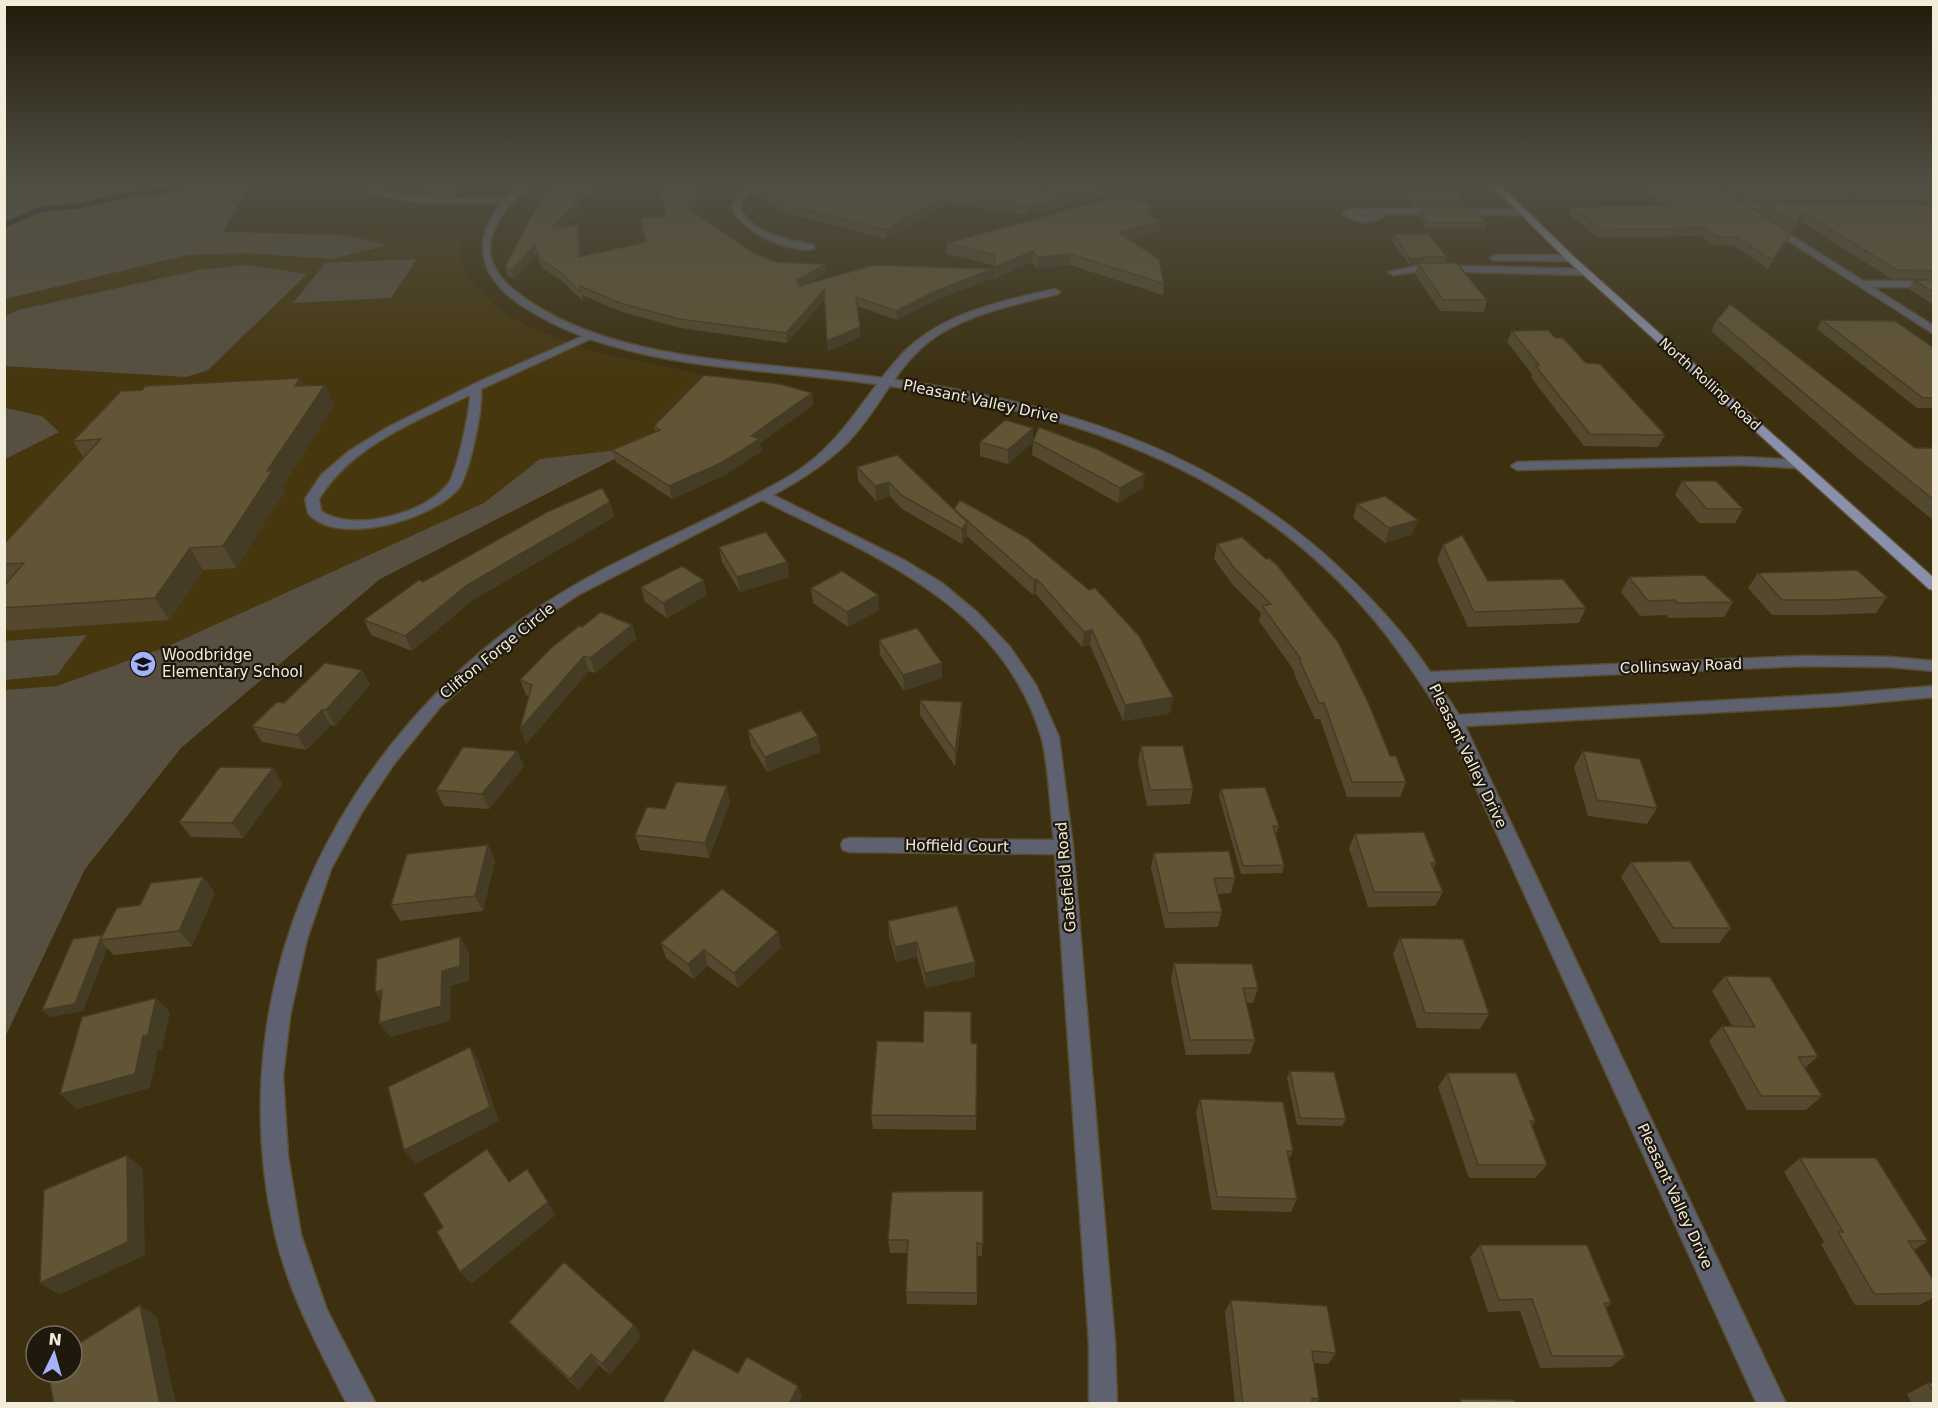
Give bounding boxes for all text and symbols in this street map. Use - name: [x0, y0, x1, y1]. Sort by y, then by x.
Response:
- street label: North Rolling Road: [1656, 334, 1764, 434]
- street label: Pleasant Valley Drive: [902, 376, 1060, 426]
- street label: Clifton Forge Circle: [436, 599, 558, 703]
- place label: Woodbridge Elementary School: [162, 646, 303, 681]
- school or university icon: Woodbridge Elementary School: [128, 649, 158, 679]
- street label: Collinsway Road: [1620, 655, 1742, 677]
- street label: Pleasant Valley Drive: [1425, 681, 1511, 831]
- street label: Gatefield Road: [1052, 821, 1080, 933]
- street label: Hoffield Court: [905, 836, 1009, 856]
- street label: Pleasant Valley Drive: [1633, 1120, 1717, 1272]
- north arrow: [24, 1324, 84, 1384]
- text: N: [48, 1330, 63, 1350]

